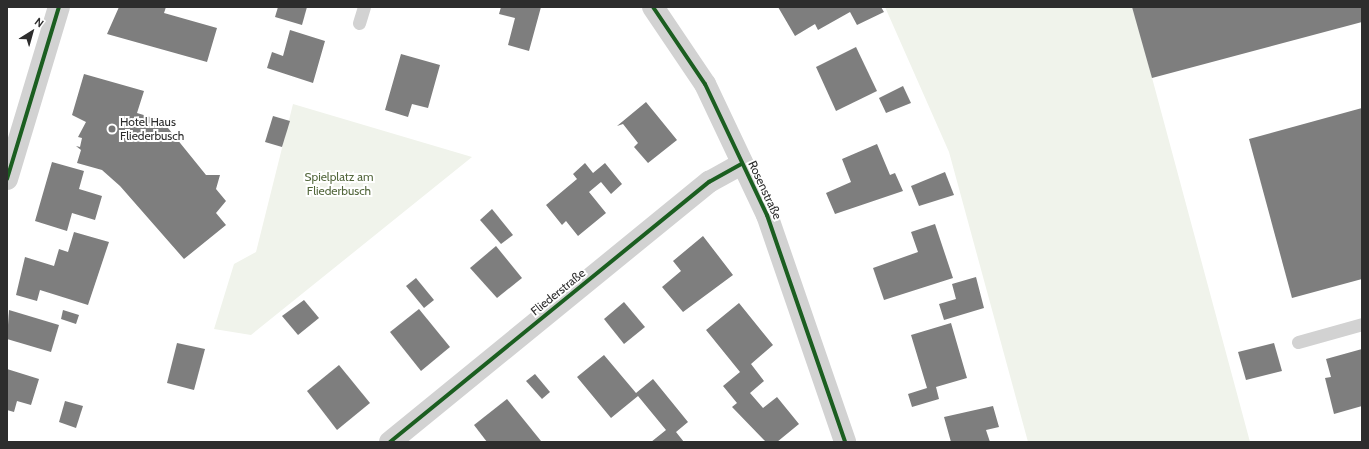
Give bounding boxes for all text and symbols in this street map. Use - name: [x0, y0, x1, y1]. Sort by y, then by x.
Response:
- north arrow: [12, 12, 52, 52]
- text: N: [32, 14, 47, 30]
- place label: Hotel Haus Fliederbusch: [120, 115, 184, 143]
- marker: Hotel Haus Fliederbusch: [107, 124, 117, 134]
- street label: Rosenstraße: [745, 158, 785, 222]
- park label: Spielplatz am Fliederbusch: [305, 170, 373, 198]
- street label: Fliederstraße: [528, 266, 588, 318]

